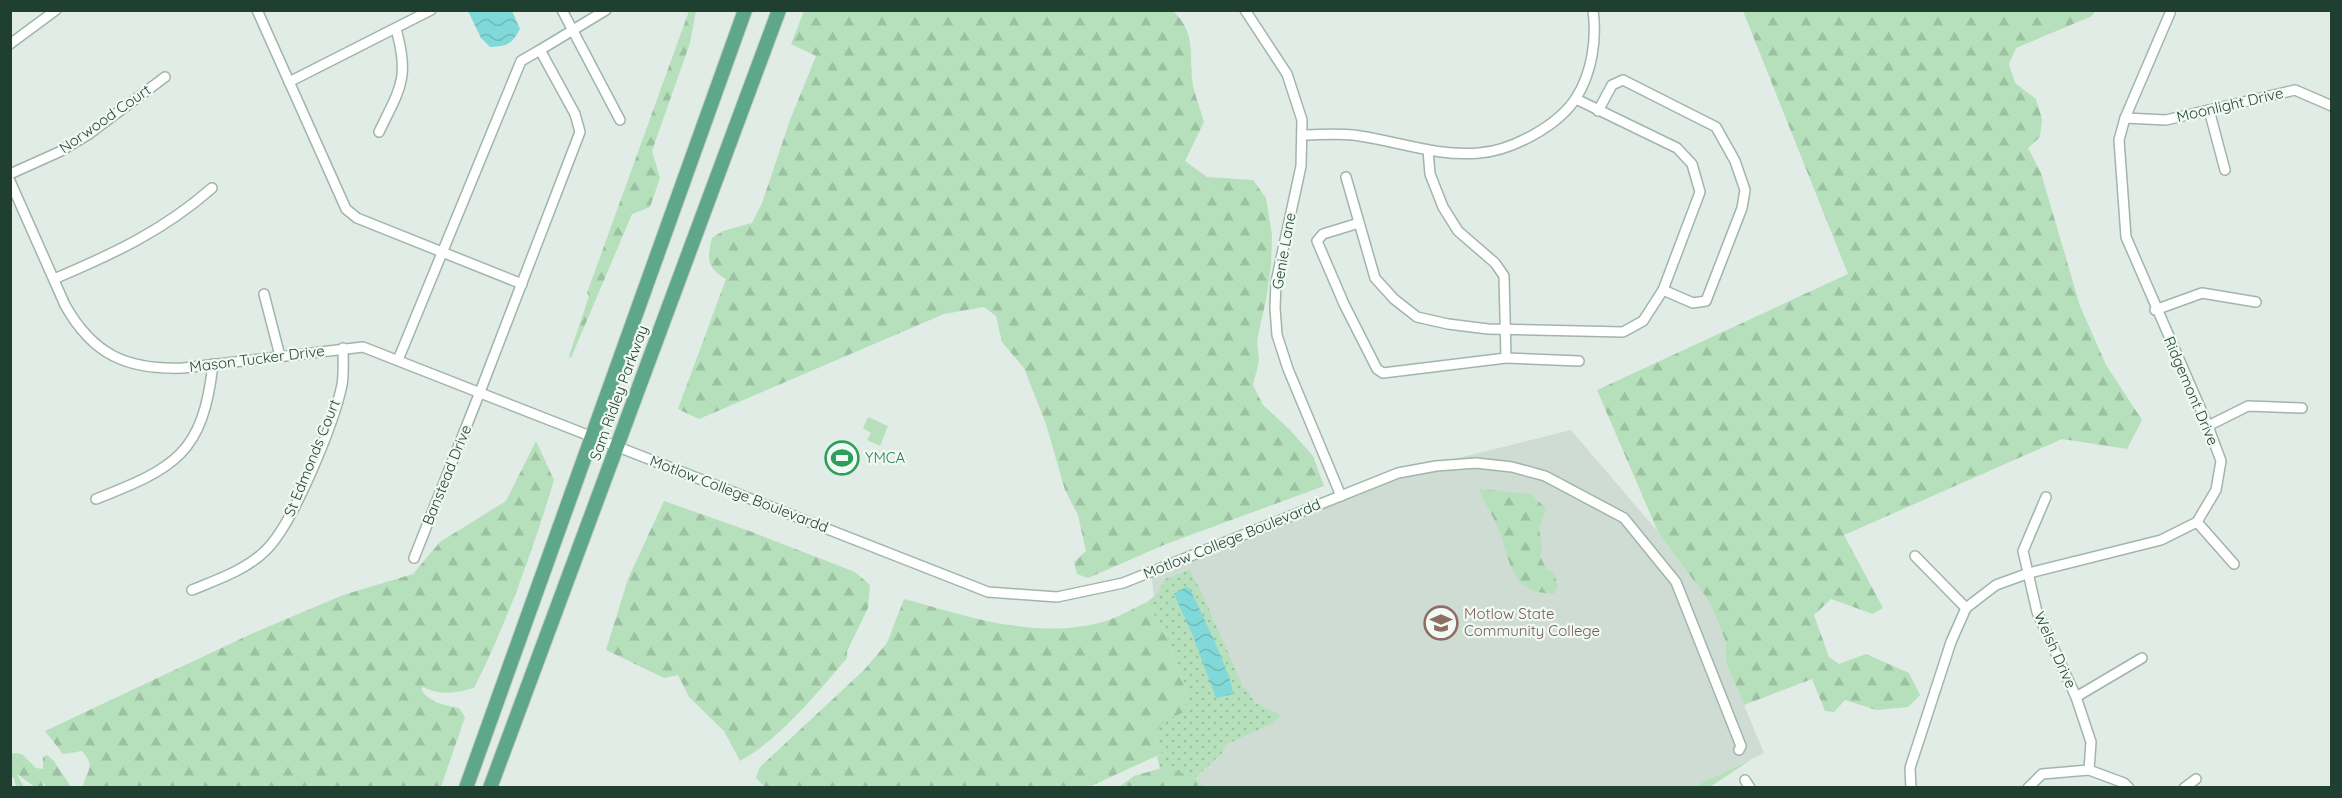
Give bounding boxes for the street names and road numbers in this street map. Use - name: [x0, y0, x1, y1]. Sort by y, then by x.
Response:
- street label: Norwood Court: [55, 80, 154, 157]
- street label: Moonlight Drive: [2175, 83, 2285, 126]
- street label: Genie Lane: [1267, 211, 1300, 291]
- street label: Sam Ridley Parkway: [585, 323, 652, 463]
- street label: Ridgemont Drive: [2160, 333, 2223, 448]
- street label: Mason Tucker Drive: [188, 341, 326, 376]
- street label: St Edmonds Court: [279, 396, 344, 519]
- street label: Banstead Drive: [418, 422, 475, 528]
- street label: Motlow College Boulevardd: [647, 451, 831, 536]
- street label: Motlow College Boulevardd: [1140, 494, 1323, 583]
- street label: Welsh Drive: [2030, 608, 2081, 691]

